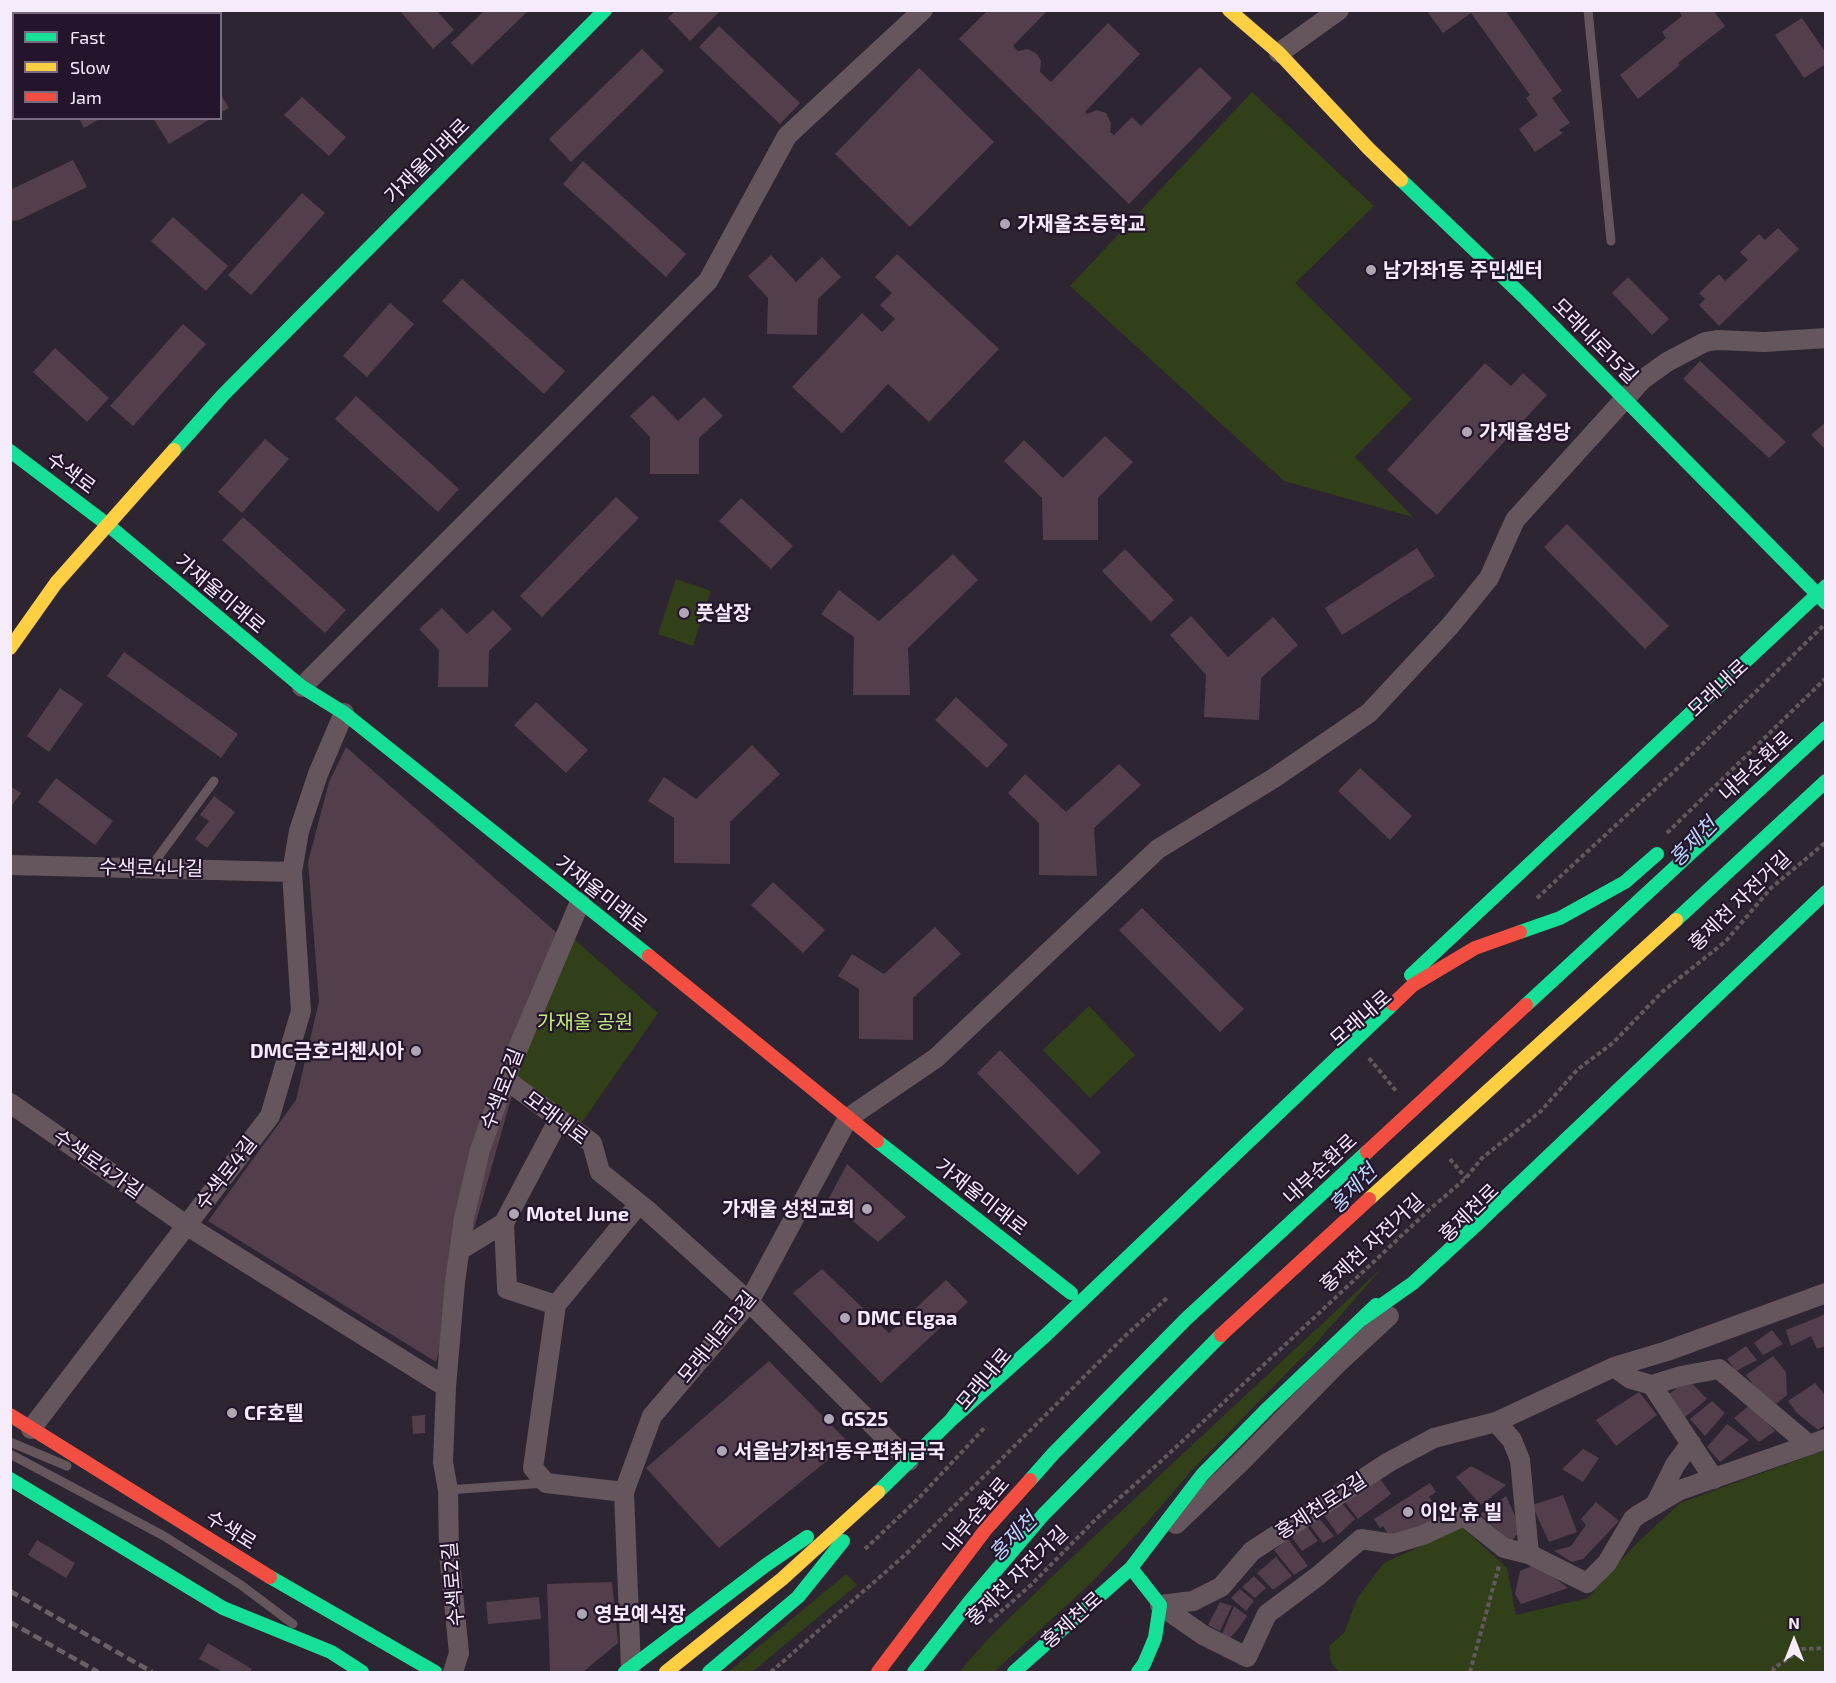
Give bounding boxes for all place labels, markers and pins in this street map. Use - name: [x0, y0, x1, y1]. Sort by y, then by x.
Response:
- place label: 가재울초등학교: [1017, 212, 1146, 236]
- marker: 가재울초등학교: [998, 217, 1012, 231]
- place label: 남가좌1동 주민센터: [1383, 258, 1543, 282]
- marker: 남가좌1동 주민센터: [1364, 263, 1378, 277]
- place label: 가재울성당: [1479, 420, 1571, 444]
- marker: 가재울성당: [1460, 425, 1474, 439]
- place label: 풋살장: [696, 601, 751, 625]
- marker: 풋살장: [677, 606, 691, 620]
- place label: DMC금호리첸시아: [250, 1039, 404, 1063]
- marker: DMC금호리첸시아: [409, 1044, 423, 1058]
- place label: 가재울 성천교회: [722, 1197, 855, 1221]
- place label: Motel June: [526, 1202, 629, 1226]
- marker: 가재울 성천교회: [860, 1202, 874, 1216]
- marker: Motel June: [507, 1207, 521, 1221]
- place label: DMC Elgaa: [857, 1306, 957, 1330]
- marker: DMC Elgaa: [838, 1311, 852, 1325]
- place label: CF호텔: [244, 1401, 304, 1425]
- marker: CF호텔: [225, 1406, 239, 1420]
- place label: GS25: [841, 1407, 888, 1431]
- marker: GS25: [822, 1412, 836, 1426]
- place label: 서울남가좌1동우편취급국: [734, 1439, 945, 1463]
- marker: 서울남가좌1동우편취급국: [715, 1444, 729, 1458]
- place label: 이안 휴 빌: [1420, 1500, 1502, 1524]
- marker: 이안 휴 빌: [1401, 1505, 1415, 1519]
- place label: 영보예식장: [594, 1602, 686, 1626]
- marker: 영보예식장: [575, 1607, 589, 1621]

